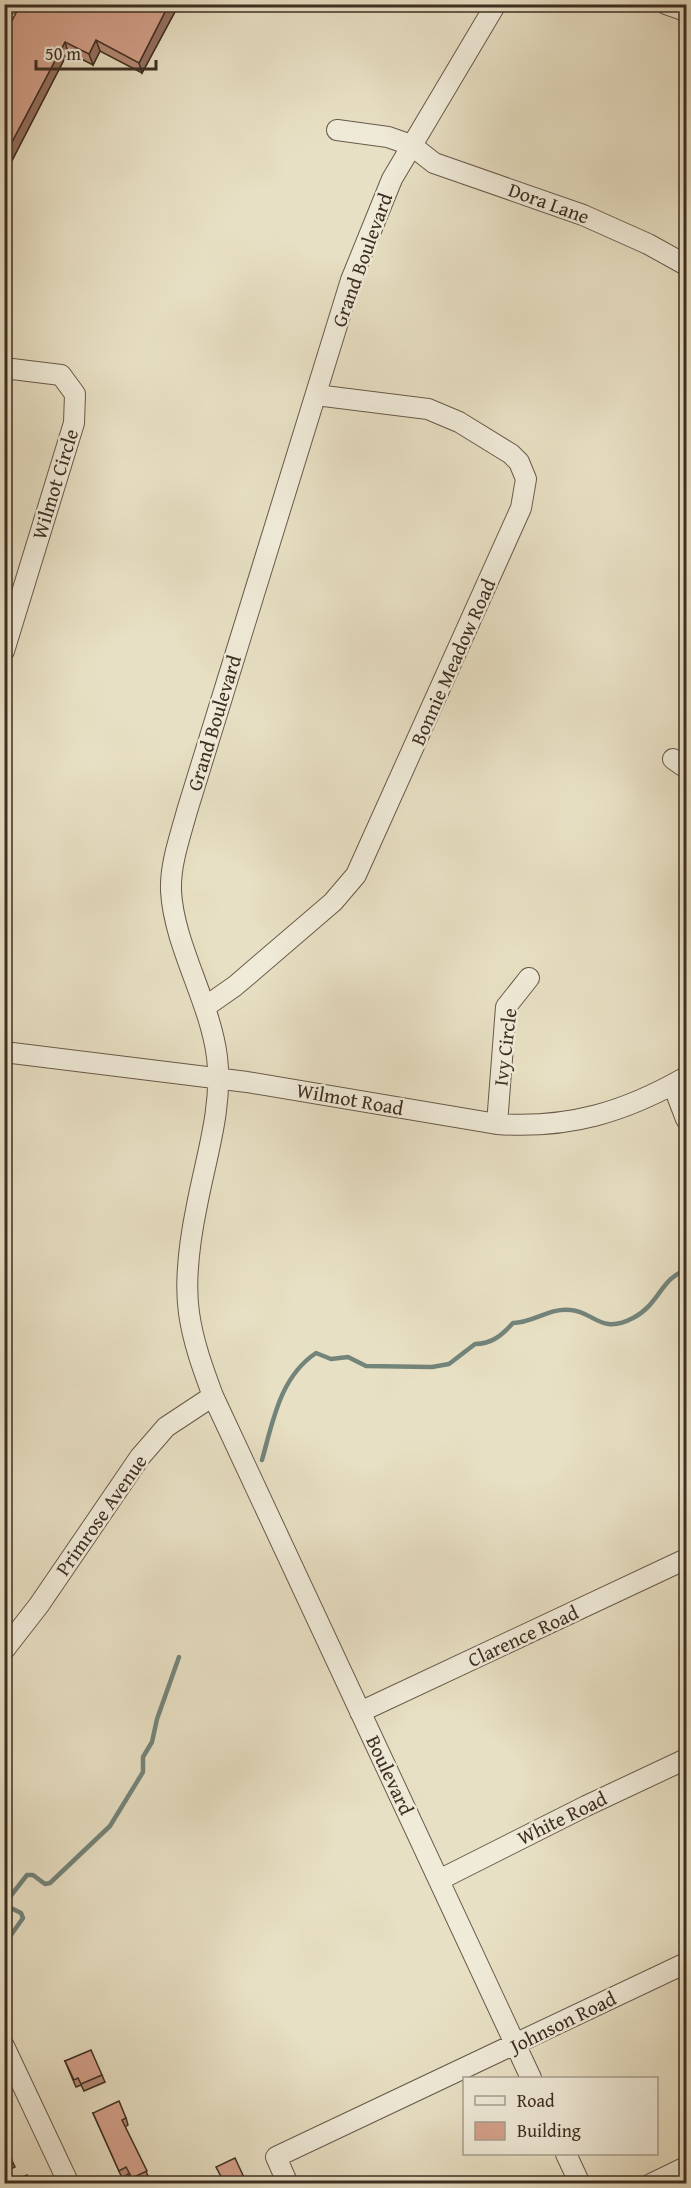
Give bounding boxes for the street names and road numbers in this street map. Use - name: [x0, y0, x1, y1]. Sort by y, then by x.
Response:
- street label: Dora Lane: [505, 175, 594, 231]
- street label: Grand Boulevard: [324, 188, 399, 331]
- street label: Wilmot Circle: [24, 425, 85, 543]
- street label: Bonnie Meadow Road: [403, 574, 502, 750]
- street label: Grand Boulevard: [179, 651, 248, 794]
- street label: Ivy Circle: [485, 1006, 524, 1088]
- street label: Wilmot Road: [294, 1075, 406, 1122]
- street label: Primrose Avenue: [48, 1448, 153, 1581]
- street label: Clarence Road: [463, 1597, 583, 1674]
- street label: Boulevard: [359, 1730, 422, 1820]
- street label: White Road: [512, 1783, 612, 1852]
- street label: Johnson Road: [502, 1983, 621, 2061]

